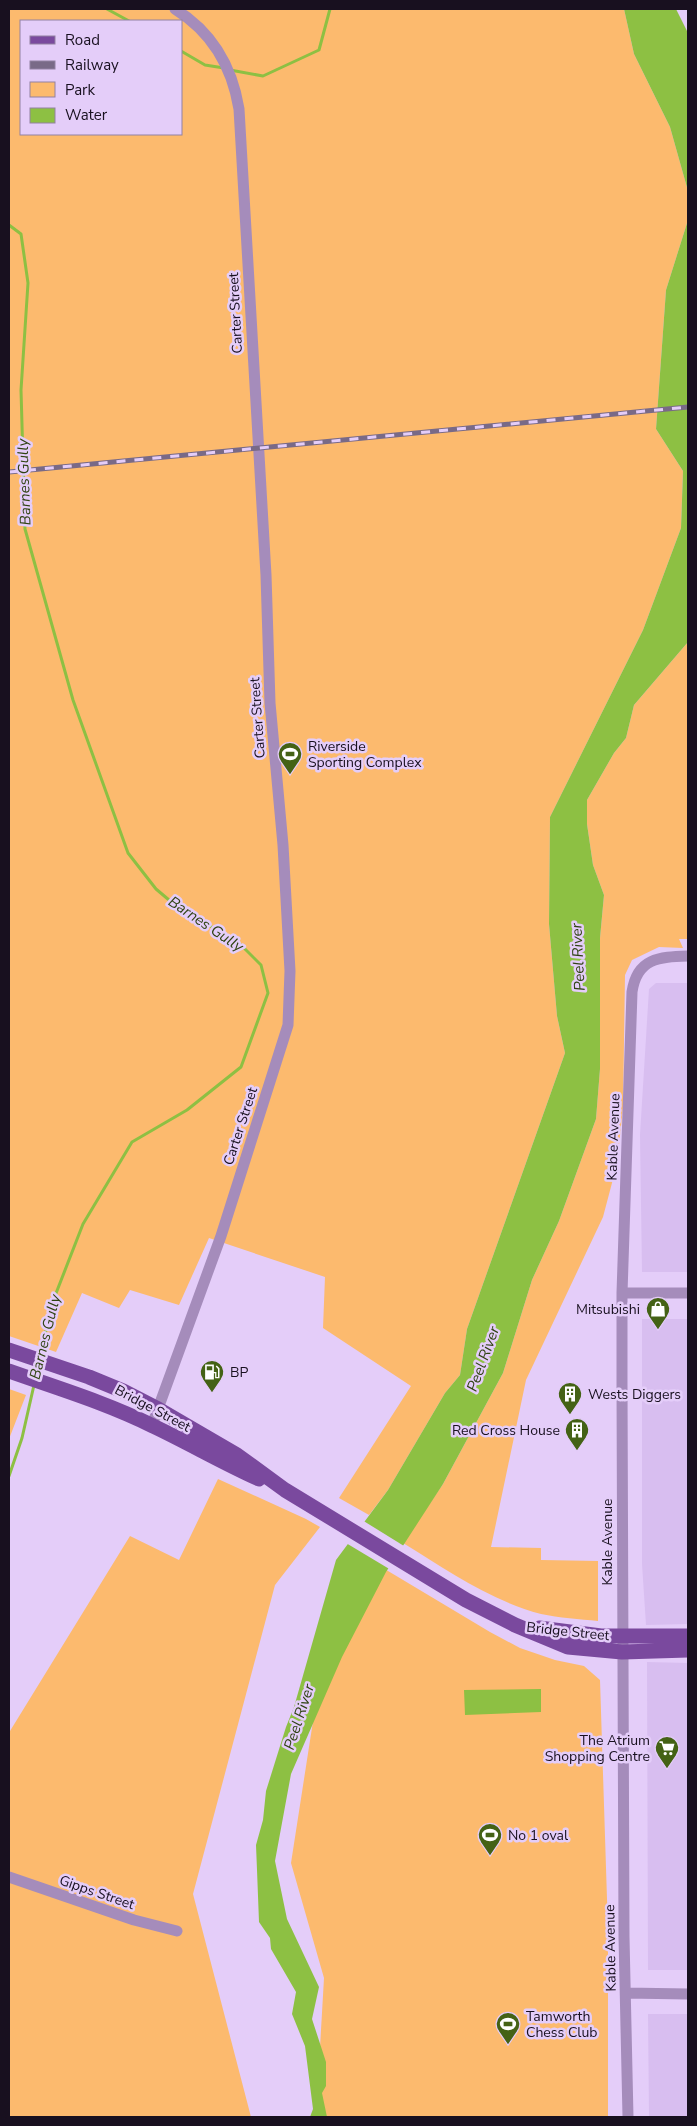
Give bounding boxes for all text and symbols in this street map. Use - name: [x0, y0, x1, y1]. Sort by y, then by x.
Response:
- legend: [20, 20, 182, 135]
- text: Road: [65, 30, 100, 50]
- text: Railway: [65, 55, 119, 75]
- text: Park: [65, 80, 95, 100]
- text: Water: [65, 105, 108, 125]
- street label: Carter Street: [224, 272, 247, 354]
- water label: Barnes Gully: [12, 437, 36, 526]
- street label: Carter Street: [245, 677, 270, 759]
- place label: Riverside Sporting Complex: [308, 737, 422, 772]
- sports icon: Riverside Sporting Complex: [277, 741, 303, 775]
- water label: Barnes Gully: [164, 891, 249, 957]
- water label: Peel River: [566, 922, 590, 991]
- street label: Carter Street: [219, 1085, 262, 1168]
- street label: Kable Avenue: [602, 1093, 625, 1181]
- water label: Barnes Gully: [25, 1291, 66, 1382]
- shop icon: Mitsubishi: [645, 1296, 671, 1330]
- place label: Mitsubishi: [576, 1300, 640, 1319]
- water label: Peel River: [462, 1323, 504, 1394]
- fuel station icon: BP: [199, 1359, 225, 1393]
- place label: BP: [230, 1363, 248, 1382]
- street label: Bridge Street: [112, 1380, 194, 1436]
- building icon: Wests Diggers: [557, 1381, 583, 1415]
- place label: Wests Diggers: [588, 1385, 681, 1404]
- building icon: Red Cross House: [564, 1417, 590, 1451]
- place label: Red Cross House: [452, 1421, 560, 1440]
- street label: Kable Avenue: [598, 1498, 617, 1586]
- street label: Bridge Street: [526, 1618, 610, 1645]
- water label: Peel River: [279, 1681, 319, 1752]
- place label: The Atrium Shopping Centre: [545, 1731, 650, 1766]
- supermarket icon: The Atrium Shopping Centre: [654, 1735, 680, 1769]
- sports icon: No 1 oval: [477, 1822, 503, 1856]
- place label: No 1 oval: [508, 1826, 569, 1845]
- street label: Gipps Street: [57, 1871, 137, 1914]
- street label: Kable Avenue: [600, 1904, 621, 1992]
- place label: Tamworth Chess Club: [526, 2007, 597, 2042]
- sports icon: Tamworth Chess Club: [495, 2011, 521, 2045]

